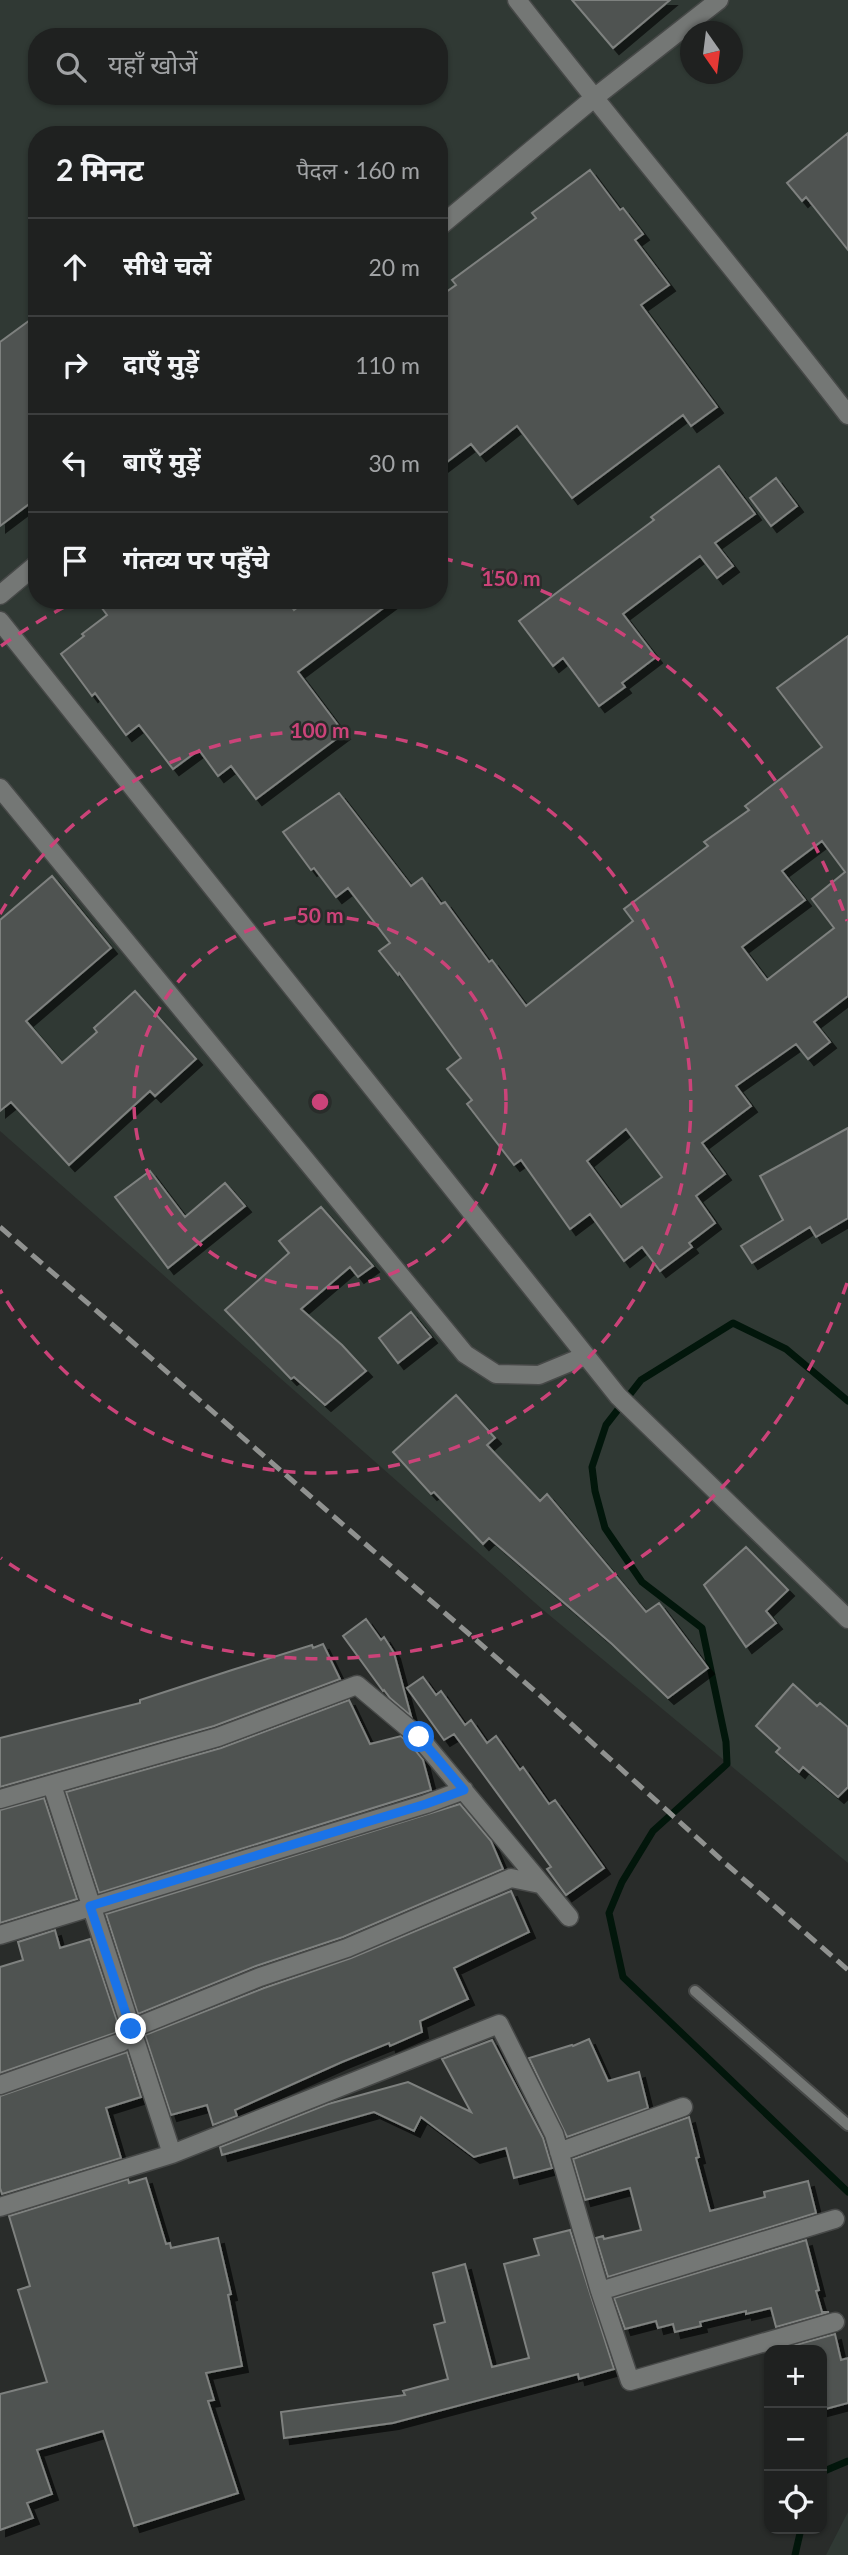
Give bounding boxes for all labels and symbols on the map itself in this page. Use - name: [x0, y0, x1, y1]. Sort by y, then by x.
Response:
- north arrow: [680, 21, 743, 84]
- text: 150 m: [481, 565, 541, 590]
- text: 100 m: [290, 717, 350, 742]
- text: 50 m: [296, 902, 344, 927]
- centre of rings: [308, 1090, 332, 1114]
- route start: [403, 1721, 434, 1752]
- route end: [115, 2013, 146, 2044]

